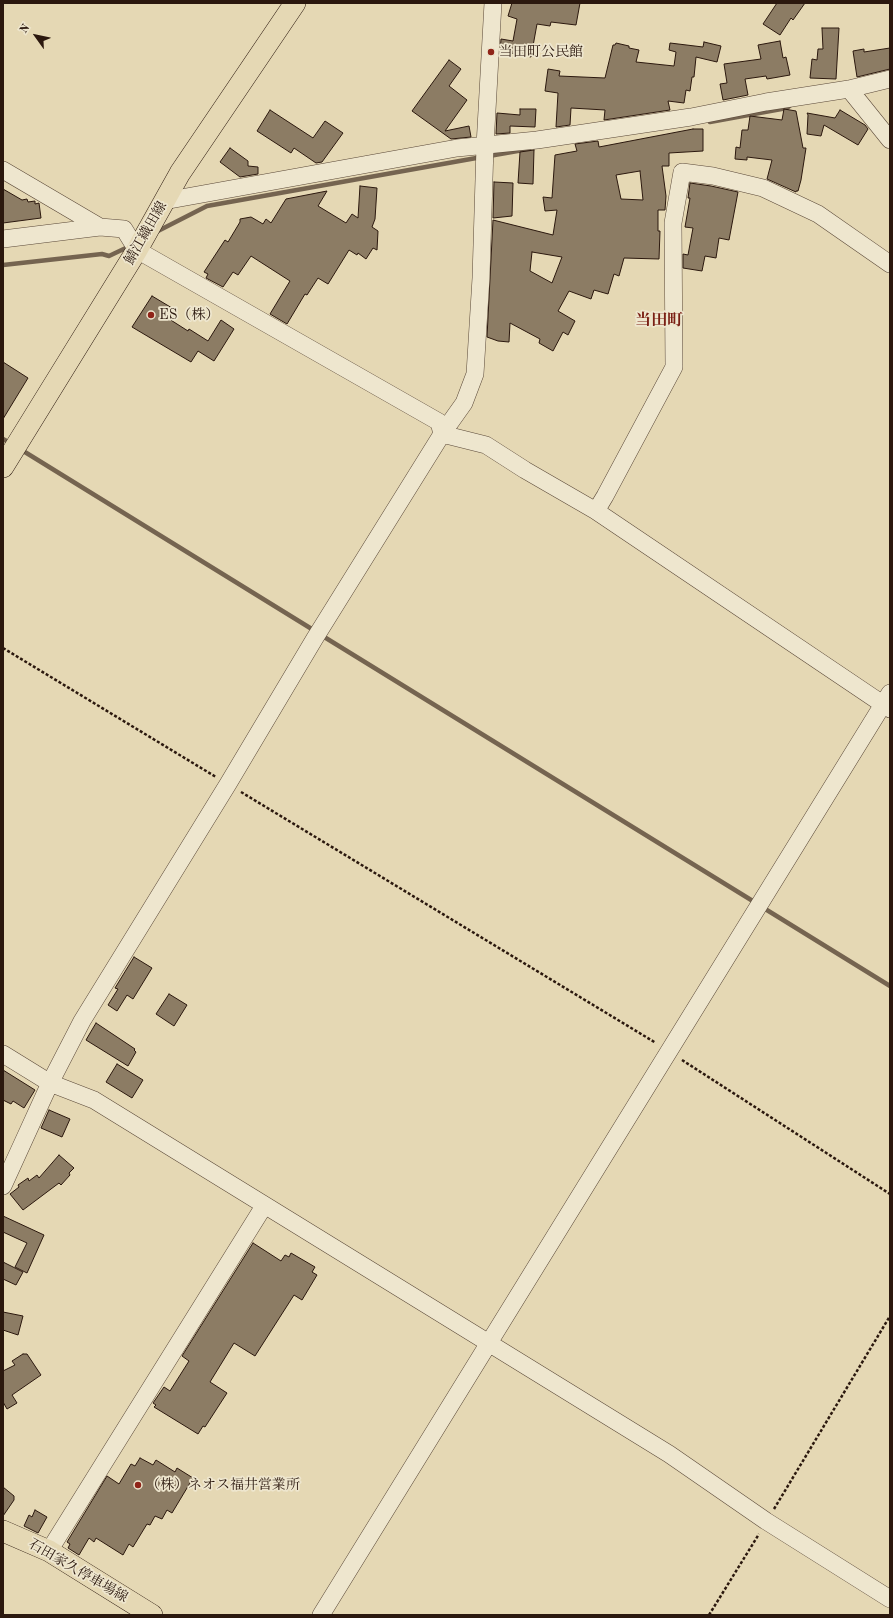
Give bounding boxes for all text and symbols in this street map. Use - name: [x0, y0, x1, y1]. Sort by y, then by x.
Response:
- north arrow: [16, 16, 56, 56]
- text: N: [19, 23, 32, 36]
- place label: 当田町公民館: [499, 44, 583, 60]
- marker: 当田町公民館: [486, 47, 496, 57]
- street label: 鯖江織田線: [121, 198, 171, 268]
- place label: ES（株）: [159, 307, 219, 323]
- marker: ES（株）: [146, 310, 156, 320]
- district label: 当田町: [635, 311, 683, 331]
- place label: （株）ネオス福井営業所: [146, 1477, 300, 1493]
- marker: （株）ネオス福井営業所: [133, 1480, 143, 1490]
- street label: 石田家久停車場線: [25, 1536, 131, 1606]

